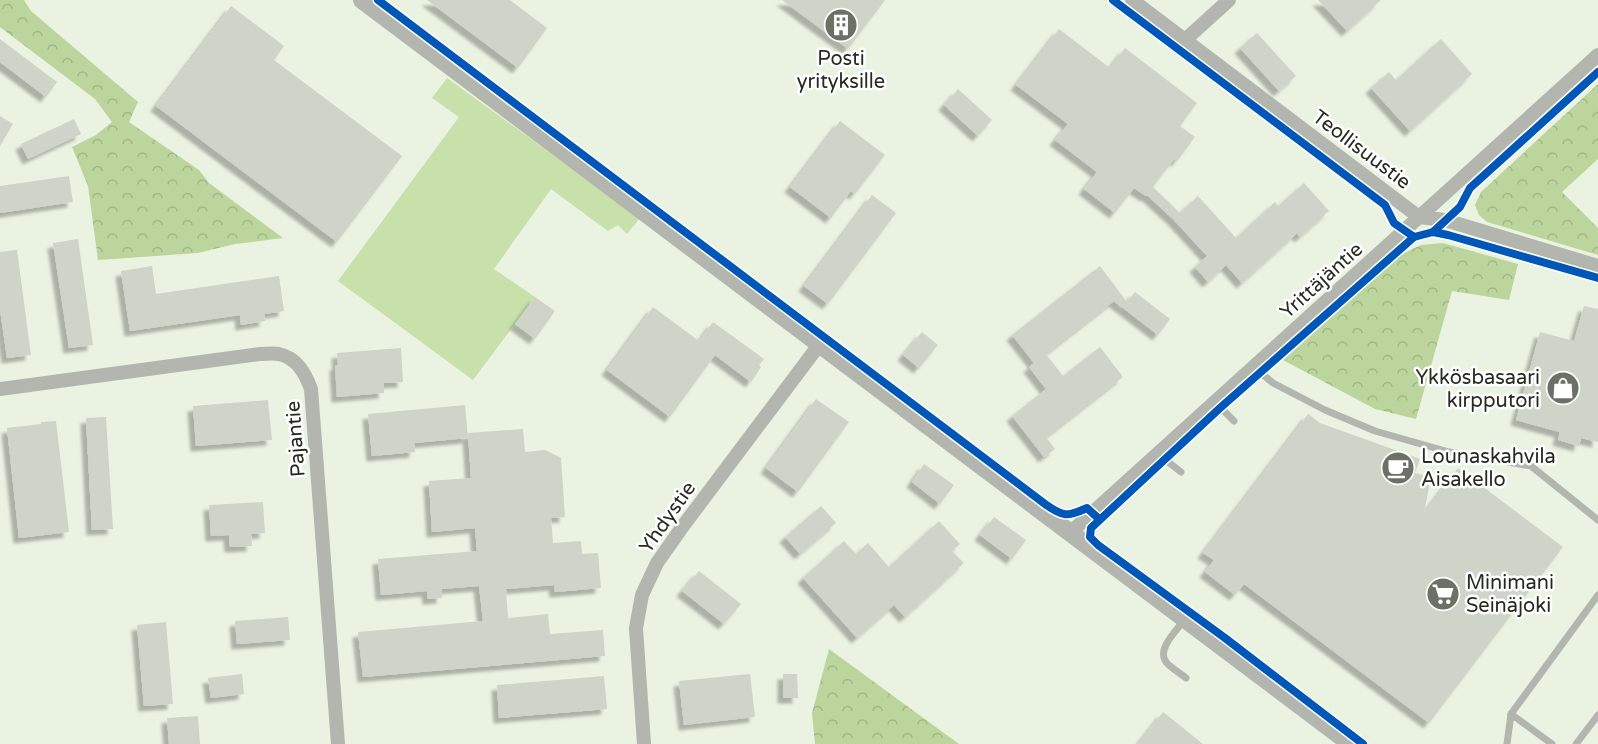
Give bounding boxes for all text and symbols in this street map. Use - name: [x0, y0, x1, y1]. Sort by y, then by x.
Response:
- building icon: Posti yrityksille: [823, 7, 859, 43]
- place label: Posti yrityksille: [797, 47, 885, 94]
- street label: Teollisuustie: [1308, 105, 1415, 195]
- street label: Yrittäjäntie: [1275, 237, 1368, 324]
- place label: Ykkösbasaari kirpputori: [1415, 366, 1540, 413]
- shop icon: Ykkösbasaari kirpputori: [1545, 370, 1581, 406]
- street label: Pajantie: [281, 400, 311, 478]
- place label: Lounaskahvila Aisakello: [1421, 445, 1556, 492]
- cafe icon: Lounaskahvila Aisakello: [1380, 450, 1416, 486]
- street label: Yhdystie: [635, 477, 701, 558]
- place label: Minimani Seinäjoki: [1466, 571, 1554, 618]
- supermarket icon: Minimani Seinäjoki: [1425, 576, 1461, 612]

